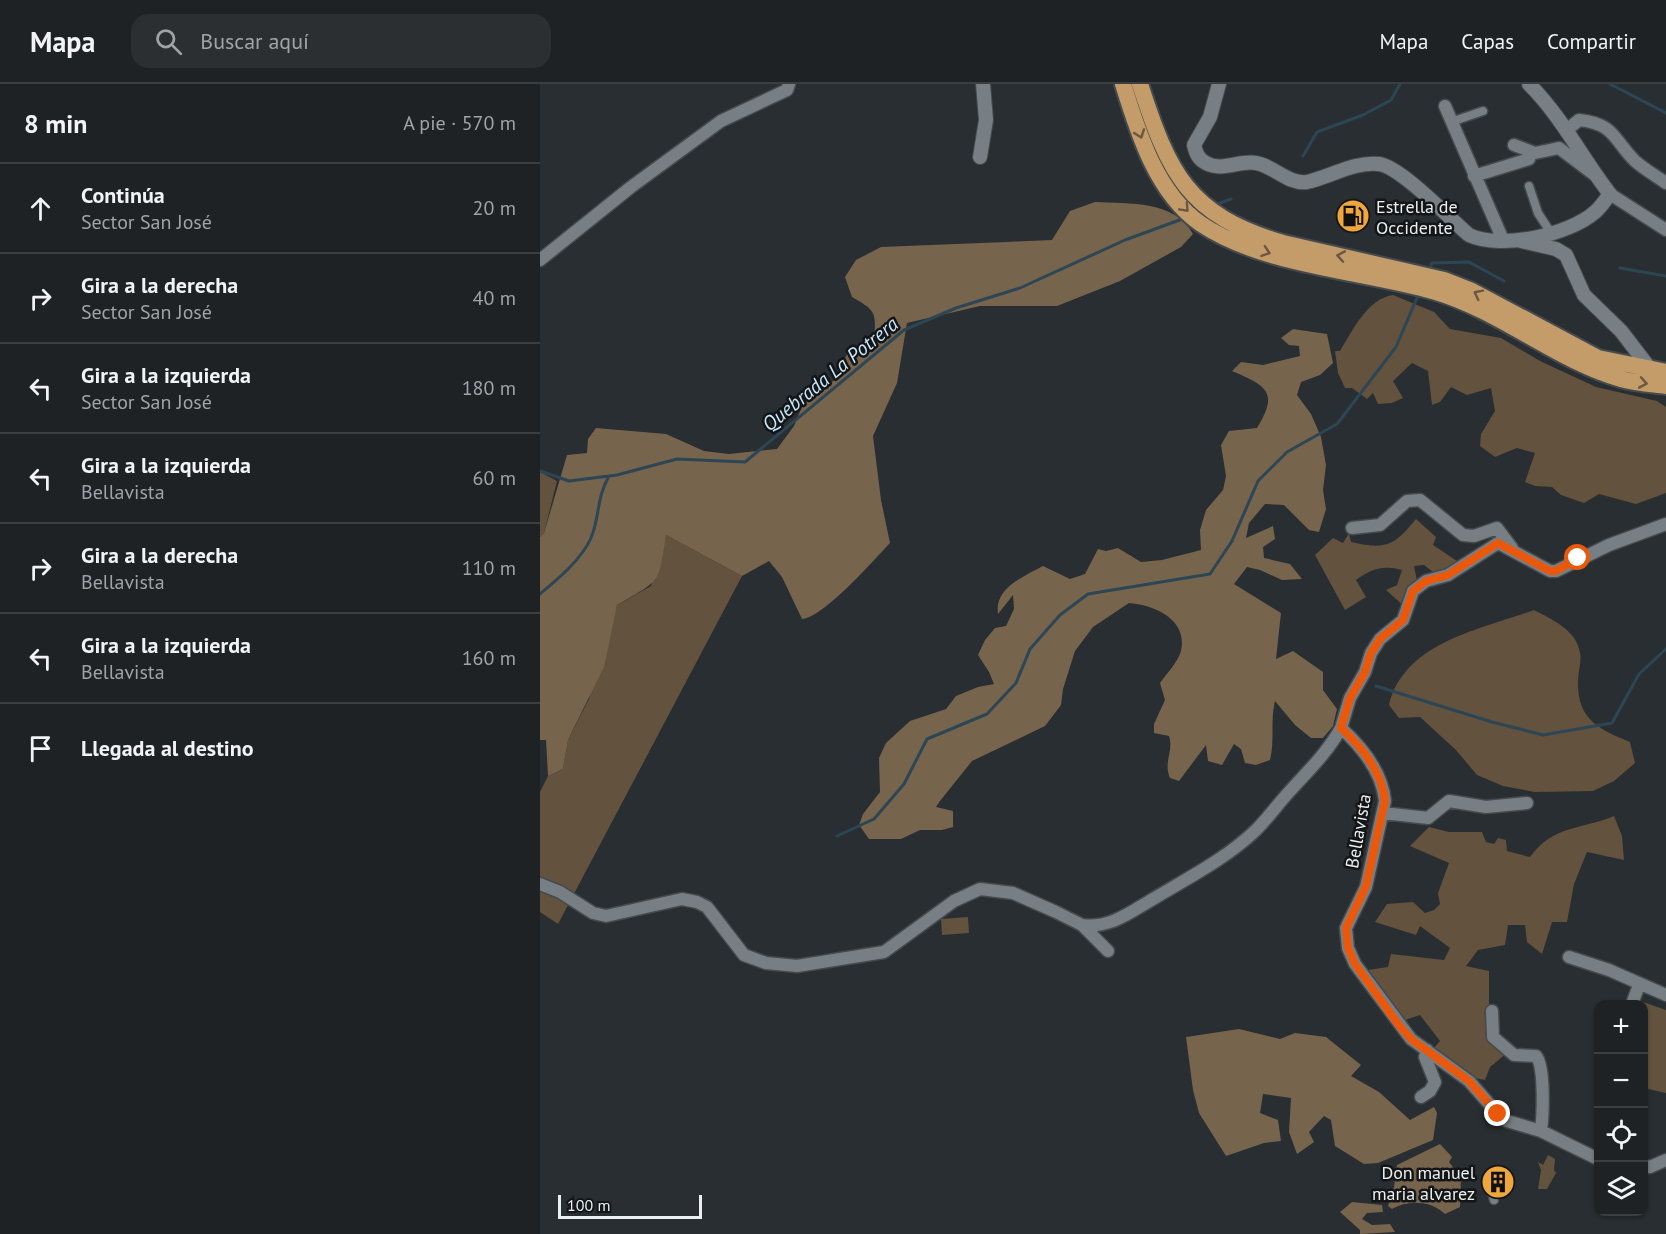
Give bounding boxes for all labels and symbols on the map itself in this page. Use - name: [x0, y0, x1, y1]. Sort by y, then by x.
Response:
- one-way arrow: [1133, 128, 1145, 139]
- place label: Estrella de Occidente: [1376, 195, 1458, 239]
- fuel station icon: Estrella de Occidente: [1335, 198, 1371, 234]
- one-way arrow: [1178, 202, 1189, 212]
- one-way arrow: [1260, 245, 1271, 258]
- one-way arrow: [1337, 250, 1346, 262]
- one-way arrow: [1474, 290, 1484, 301]
- water label: Quebrada La Potrera: [757, 311, 904, 437]
- one-way arrow: [1639, 376, 1648, 388]
- route start: [1564, 544, 1590, 570]
- street label: Bellavista: [1340, 792, 1376, 870]
- route end: [1484, 1100, 1510, 1126]
- place label: Don manuel maria alvarez: [1372, 1161, 1476, 1205]
- building icon: Don manuel maria alvarez: [1480, 1164, 1516, 1200]
- scale bar: [558, 1192, 702, 1220]

